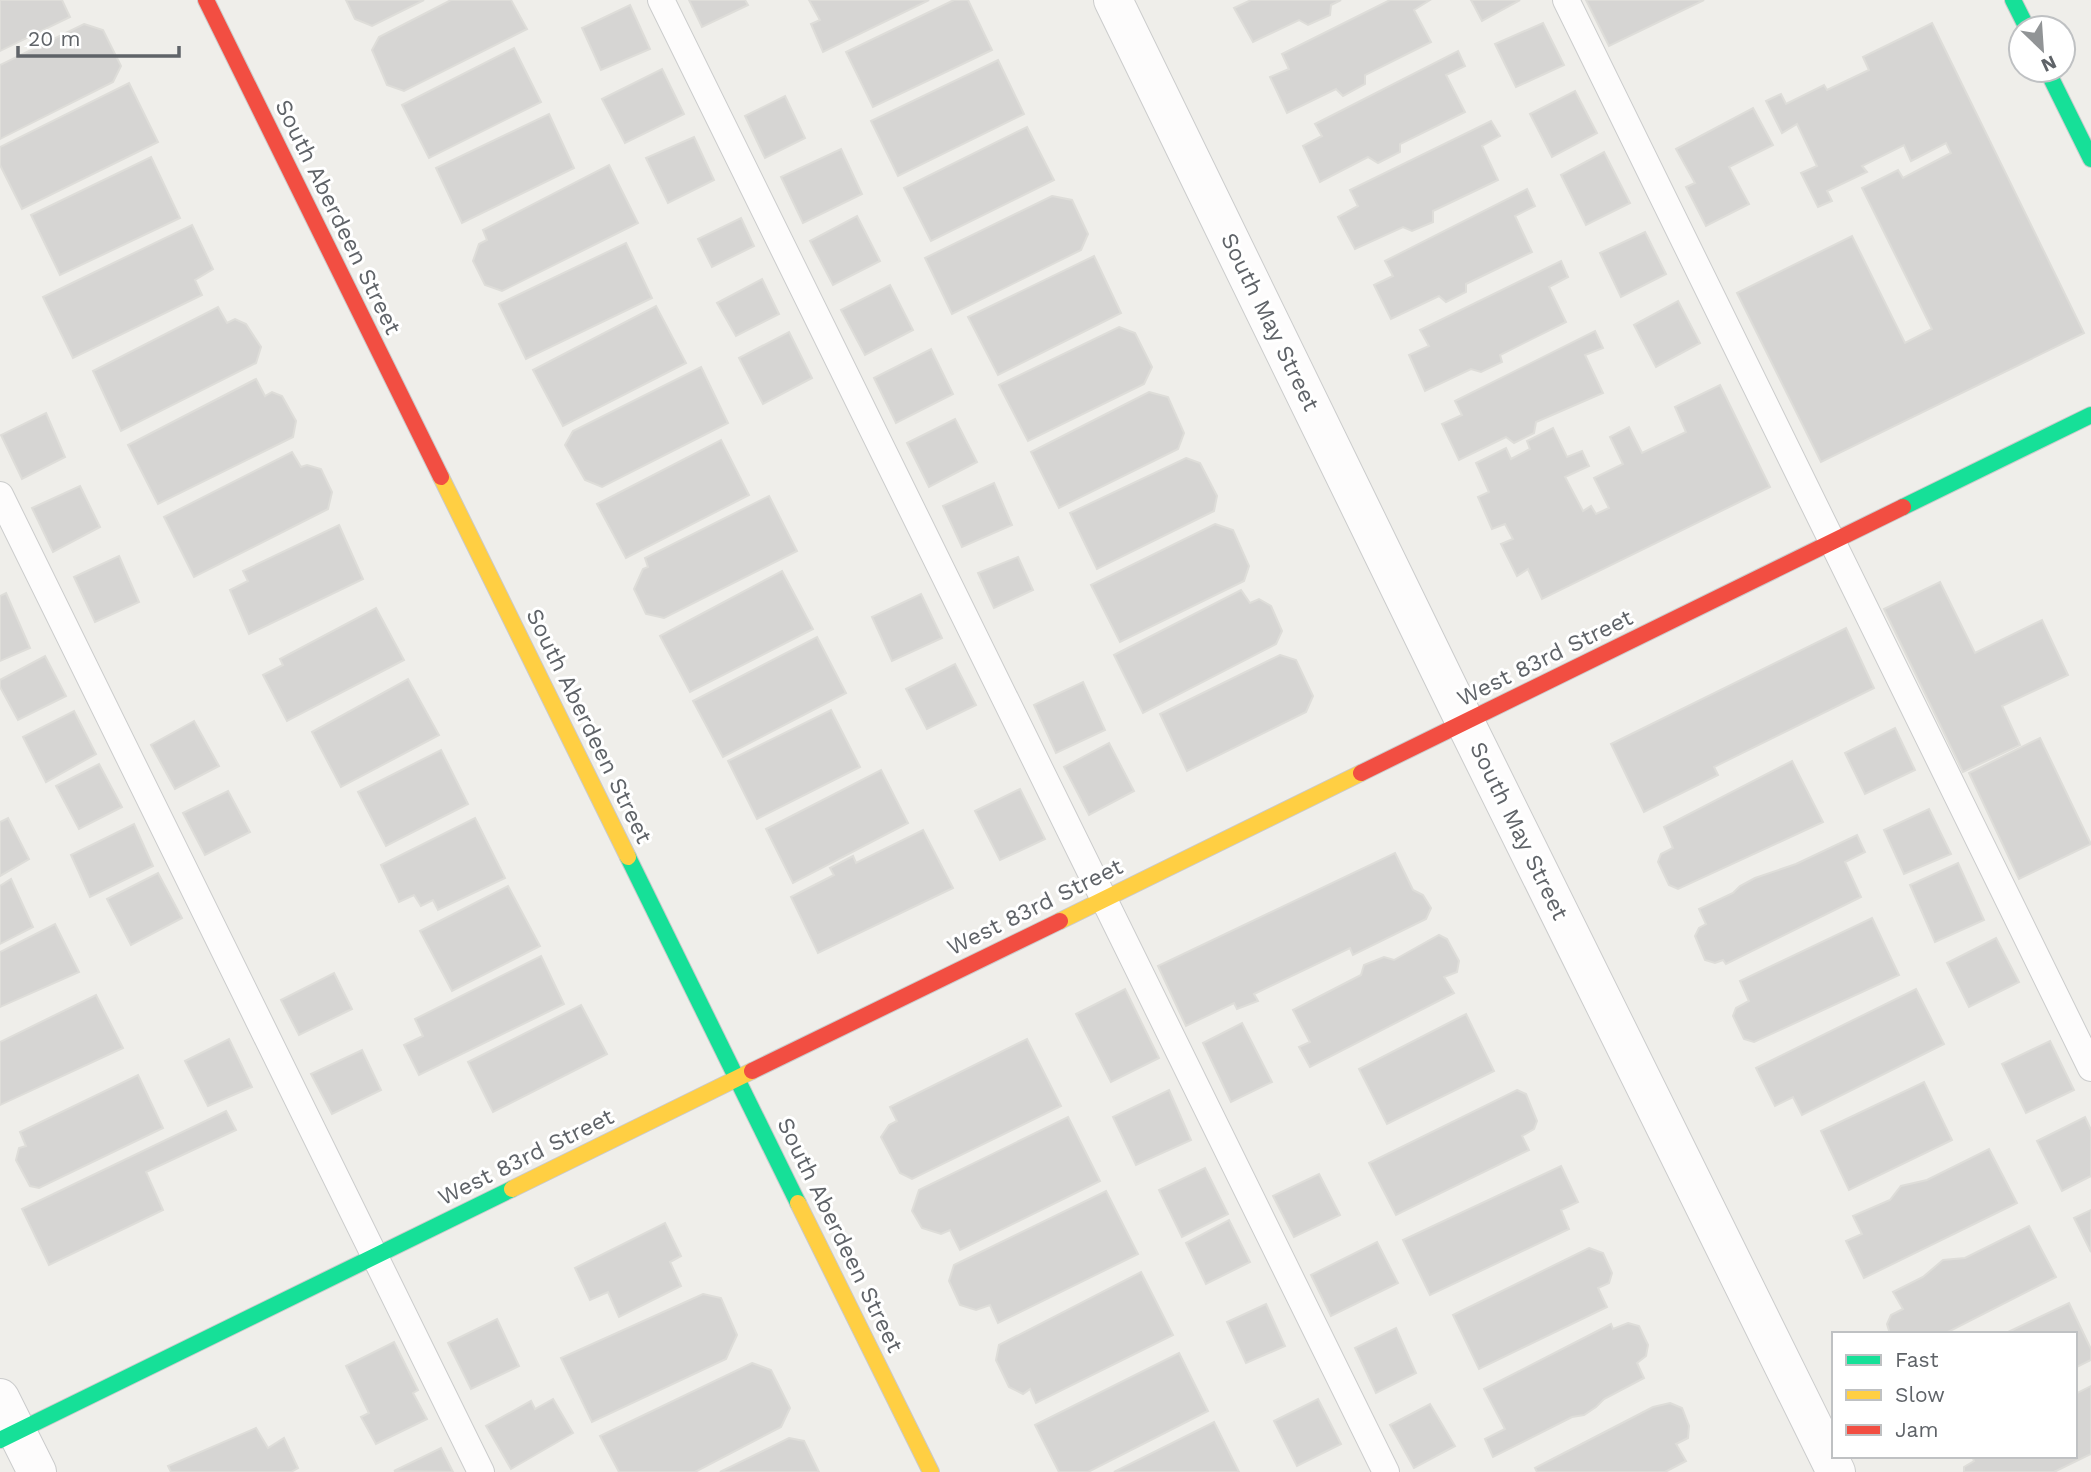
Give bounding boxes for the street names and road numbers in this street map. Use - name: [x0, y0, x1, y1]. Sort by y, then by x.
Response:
- street label: South Aberdeen Street: [269, 95, 407, 339]
- street label: South May Street: [1215, 229, 1325, 416]
- street label: South Aberdeen Street: [520, 604, 658, 848]
- street label: West 83rd Street: [1453, 604, 1637, 712]
- street label: South May Street: [1464, 738, 1574, 925]
- street label: West 83rd Street: [943, 853, 1127, 961]
- street label: West 83rd Street: [434, 1103, 618, 1211]
- street label: South Aberdeen Street: [771, 1113, 909, 1357]

